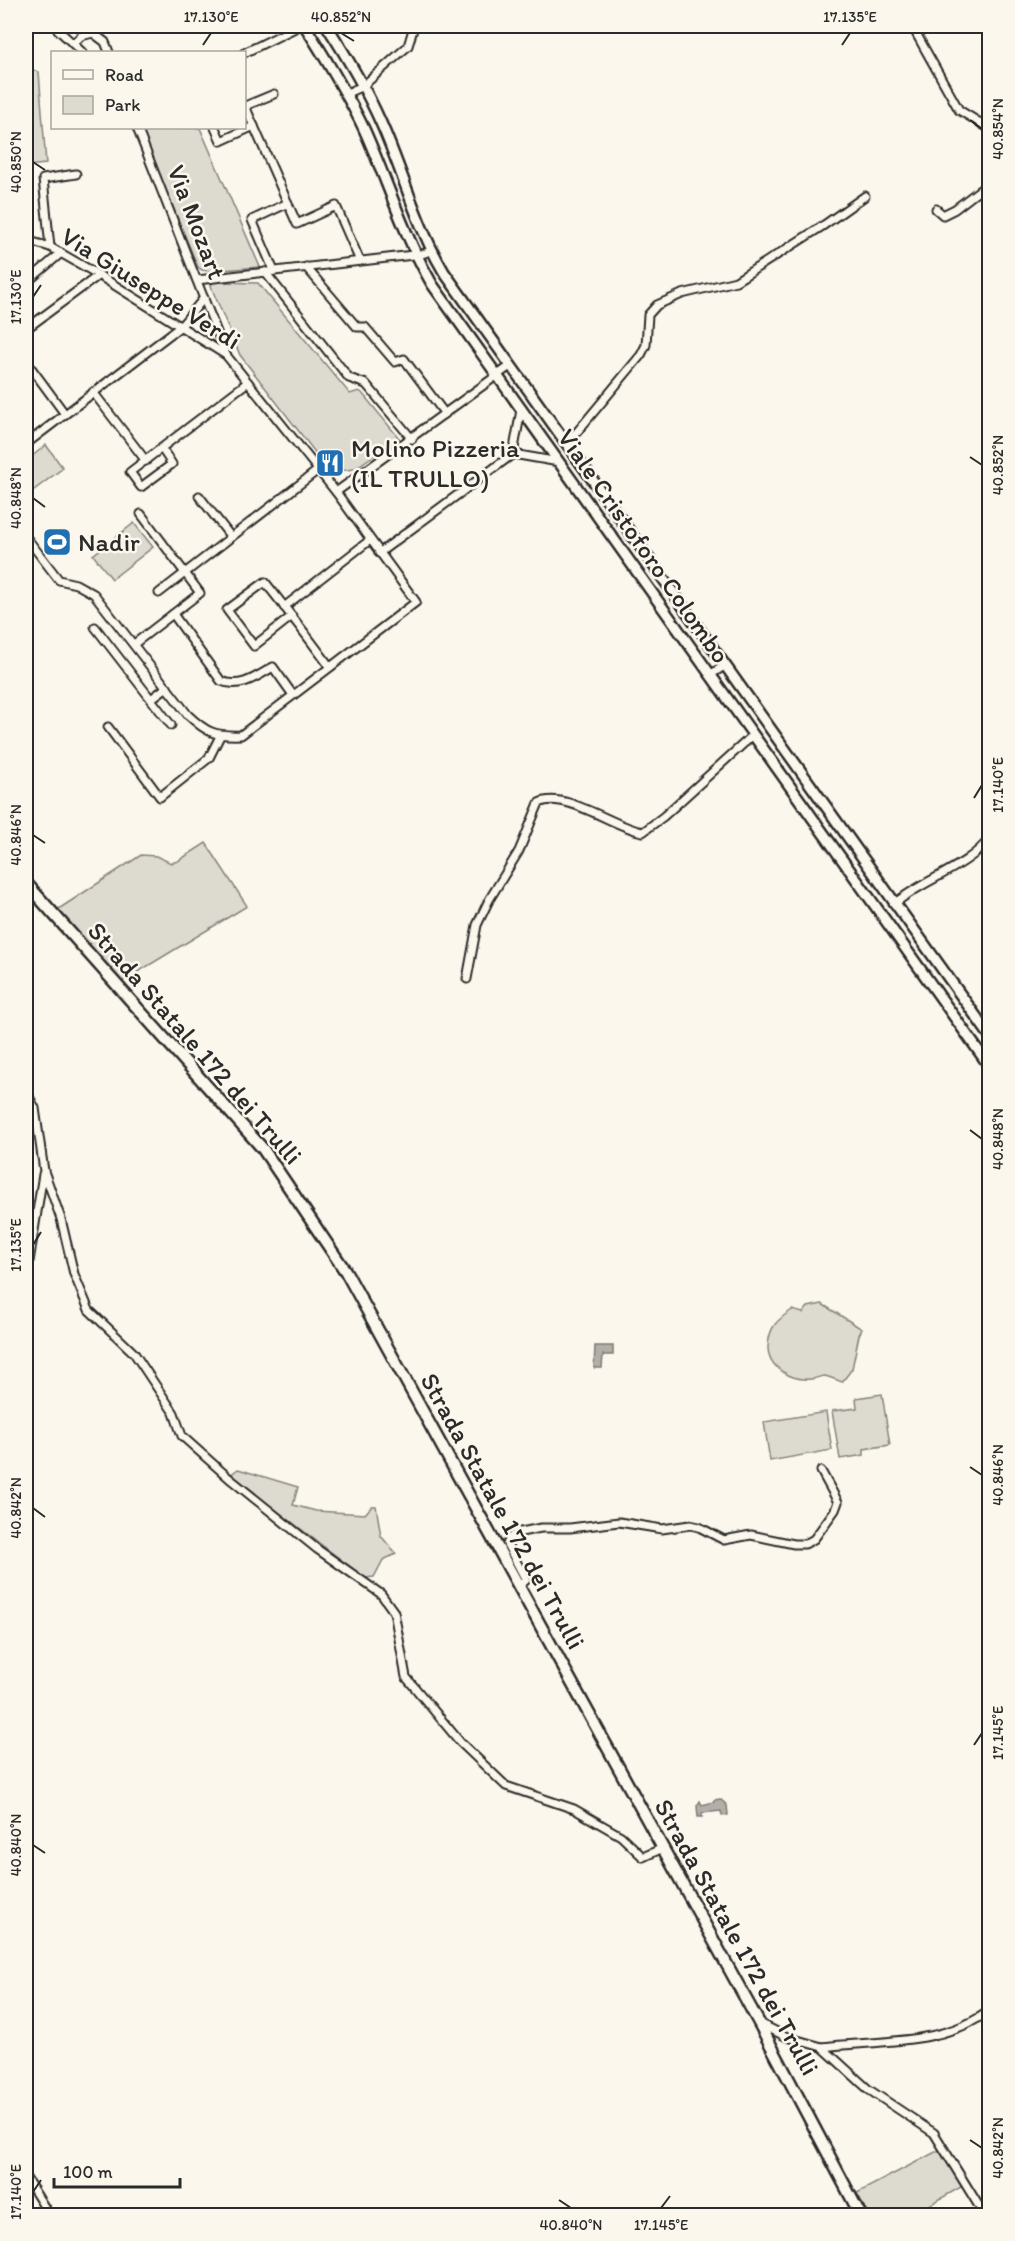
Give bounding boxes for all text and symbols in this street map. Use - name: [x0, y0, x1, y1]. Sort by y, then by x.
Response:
- text: 17.130°E: [183, 8, 239, 26]
- text: 40.852°N: [311, 8, 371, 26]
- text: 17.135°E: [823, 8, 877, 26]
- legend: [51, 51, 246, 129]
- text: Road: [105, 64, 144, 86]
- text: Park: [105, 94, 140, 116]
- text: 40.854°N: [989, 98, 1007, 160]
- text: 40.850°N: [7, 131, 25, 193]
- street label: Via Mozart: [161, 160, 234, 284]
- street label: Via Giuseppe Verdi: [55, 220, 247, 356]
- text: 17.130°E: [7, 269, 25, 325]
- street label: Viale Cristoforo Colombo: [551, 422, 737, 670]
- place label: Molino Pizzeria (IL TRULLO): [351, 432, 520, 494]
- text: 40.852°N: [989, 435, 1007, 495]
- restaurant icon: Molino Pizzeria (IL TRULLO): [314, 447, 346, 479]
- text: 40.848°N: [7, 467, 25, 529]
- sports icon: Nadir: [41, 526, 73, 558]
- place label: Nadir: [78, 526, 140, 558]
- text: 17.140°E: [989, 757, 1007, 813]
- text: 40.846°N: [7, 804, 25, 866]
- street label: Strada Statale 172 dei Trulli: [81, 915, 309, 1171]
- text: 40.848°N: [989, 1108, 1007, 1170]
- text: 17.135°E: [7, 1218, 25, 1272]
- street label: Strada Statale 172 dei Trulli: [414, 1367, 592, 1655]
- text: 40.846°N: [989, 1444, 1007, 1506]
- text: 40.842°N: [7, 1477, 25, 1539]
- text: 17.145°E: [989, 1706, 1007, 1760]
- street label: Strada Statale 172 dei Trulli: [648, 1793, 826, 2081]
- text: 40.840°N: [7, 1814, 25, 1876]
- text: 40.842°N: [989, 2117, 1007, 2179]
- scale bar: [54, 2151, 180, 2189]
- text: 100 m: [63, 2161, 113, 2183]
- text: 17.140°E: [7, 2164, 25, 2220]
- text: 40.840°N: [540, 2216, 602, 2234]
- text: 17.145°E: [634, 2216, 688, 2234]

